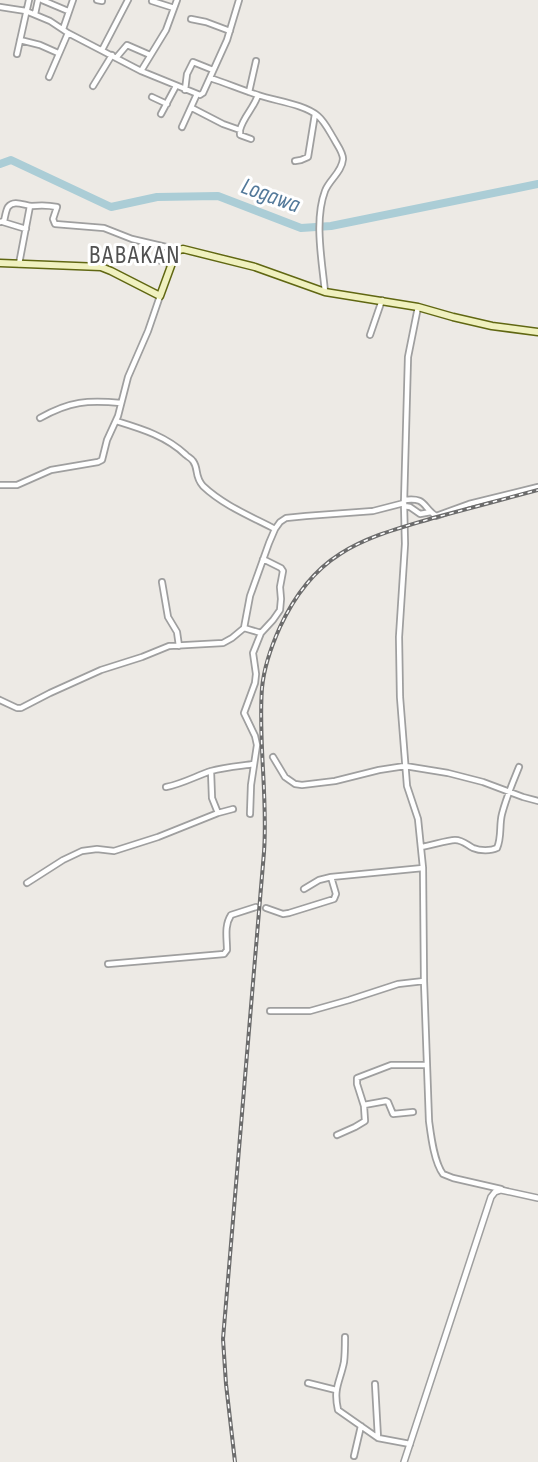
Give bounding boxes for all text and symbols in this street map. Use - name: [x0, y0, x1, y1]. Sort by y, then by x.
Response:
- water label: Logawa: [237, 171, 305, 220]
- district label: BABAKAN: [89, 240, 181, 271]

